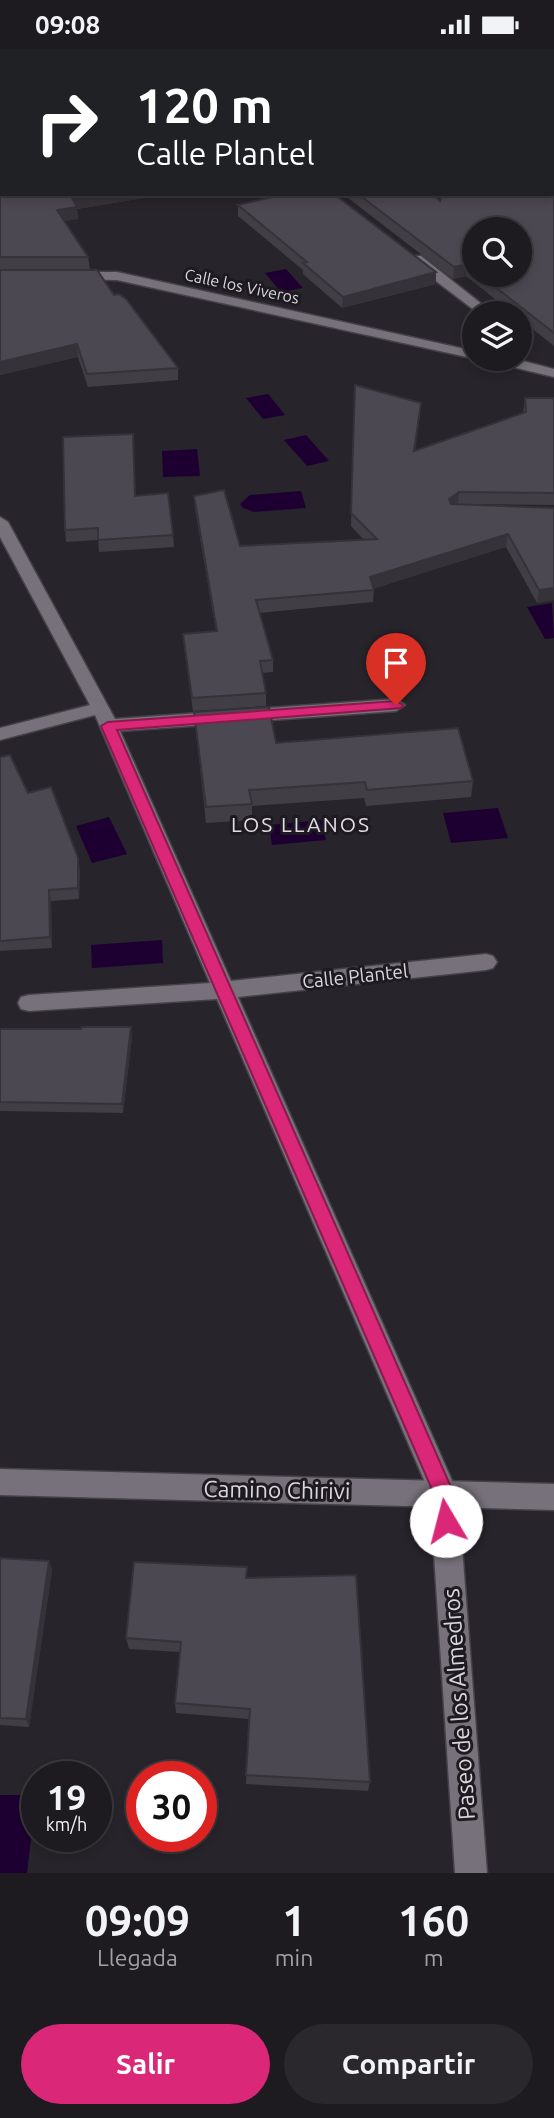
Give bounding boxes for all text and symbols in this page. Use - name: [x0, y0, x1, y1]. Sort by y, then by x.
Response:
- text: 09:08: [35, 10, 100, 39]
- icon: right: [21, 77, 112, 168]
- text: 120 m: [136, 77, 273, 132]
- text: Calle Plantel: [136, 135, 315, 171]
- map controls: [462, 217, 532, 371]
- button: search: [462, 217, 532, 287]
- street label: Calle los Viveros: [183, 265, 301, 307]
- button: layers: [462, 301, 532, 371]
- pin: [366, 633, 426, 705]
- icon: arrive: [377, 644, 415, 682]
- district label: LOS LLANOS: [231, 812, 371, 836]
- street label: Calle Plantel: [301, 960, 409, 992]
- street label: Camino Chirivi: [203, 1476, 351, 1503]
- position arrow: [409, 1484, 483, 1558]
- street label: Paseo de los Almedros: [438, 1587, 479, 1821]
- speed limit sign: 30: [126, 1761, 217, 1852]
- text: 19: [47, 1777, 86, 1817]
- text: km/h: [46, 1814, 87, 1834]
- text: 09:09: [85, 1897, 190, 1944]
- text: 1: [282, 1897, 306, 1944]
- text: 160: [398, 1897, 469, 1944]
- text: Llegada: [97, 1945, 178, 1970]
- text: min: [275, 1945, 313, 1970]
- text: m: [424, 1945, 444, 1970]
- button: Salir: [21, 2024, 270, 2104]
- button: Compartir: [284, 2024, 533, 2104]

